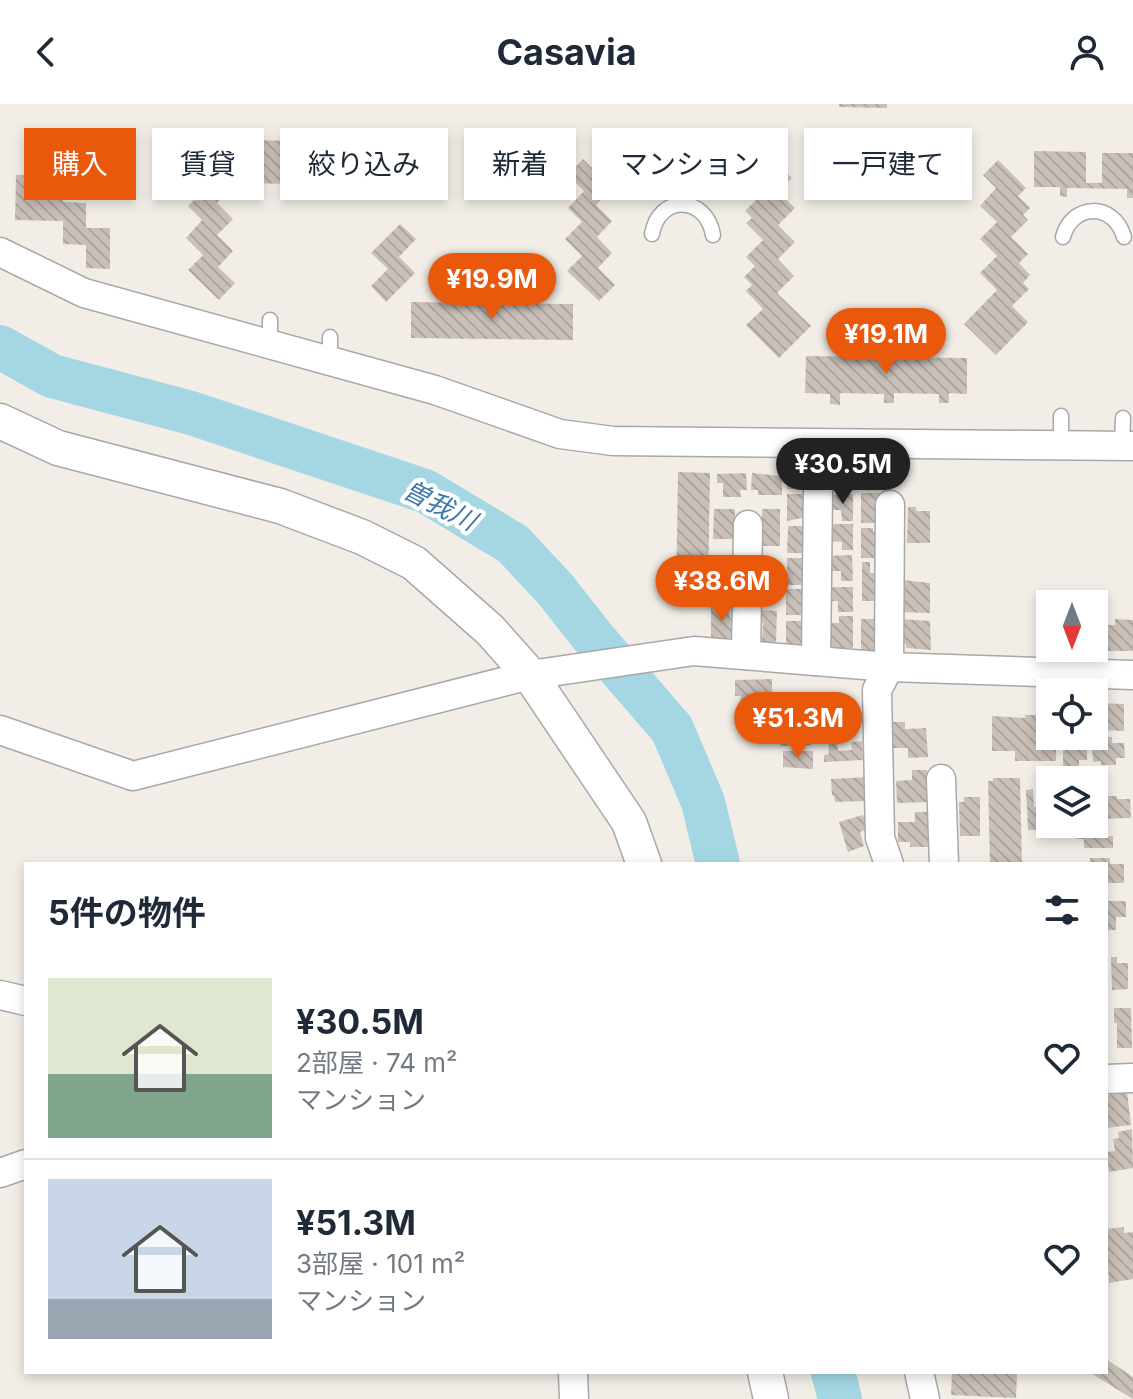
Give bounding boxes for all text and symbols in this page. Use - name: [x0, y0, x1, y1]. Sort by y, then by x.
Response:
- icon: back: [24, 30, 68, 74]
- text: Casavia: [496, 30, 637, 74]
- icon: person: [1065, 30, 1109, 74]
- chip: 購入: [24, 128, 136, 200]
- chip: 賃貸: [152, 128, 264, 200]
- chip: 絞り込み: [280, 128, 448, 200]
- chip: 新着: [464, 128, 576, 200]
- chip: マンション: [592, 128, 788, 200]
- chip: 一戸建て: [804, 128, 972, 200]
- pin: ¥19.9M: [427, 253, 557, 321]
- text: ¥19.9M: [446, 263, 538, 294]
- pin: ¥19.1M: [821, 308, 951, 376]
- text: ¥19.1M: [844, 318, 928, 349]
- pin: ¥30.5M: [778, 438, 908, 506]
- text: ¥30.5M: [794, 448, 892, 479]
- water label: 曽我川: [398, 473, 484, 538]
- pin: ¥38.6M: [657, 555, 787, 623]
- text: ¥38.6M: [673, 565, 771, 596]
- north arrow: [1036, 590, 1108, 662]
- map controls: [1036, 590, 1108, 838]
- button: locate: [1036, 678, 1108, 750]
- pin: ¥51.3M: [733, 692, 863, 760]
- text: ¥51.3M: [752, 702, 844, 733]
- button: layers: [1036, 766, 1108, 838]
- icon: filters: [1040, 888, 1084, 932]
- text: 5件の物件: [48, 892, 206, 933]
- text: ¥30.5M: [296, 1001, 424, 1042]
- icon: home: [112, 1010, 208, 1106]
- icon: heart: [1040, 1036, 1084, 1080]
- text: 2部屋 · 74 m²: [296, 1047, 458, 1078]
- text: マンション: [296, 1084, 426, 1115]
- text: ¥51.3M: [296, 1202, 416, 1243]
- icon: home: [112, 1211, 208, 1307]
- icon: heart: [1040, 1237, 1084, 1281]
- text: 3部屋 · 101 m²: [296, 1248, 465, 1279]
- text: マンション: [296, 1285, 426, 1316]

